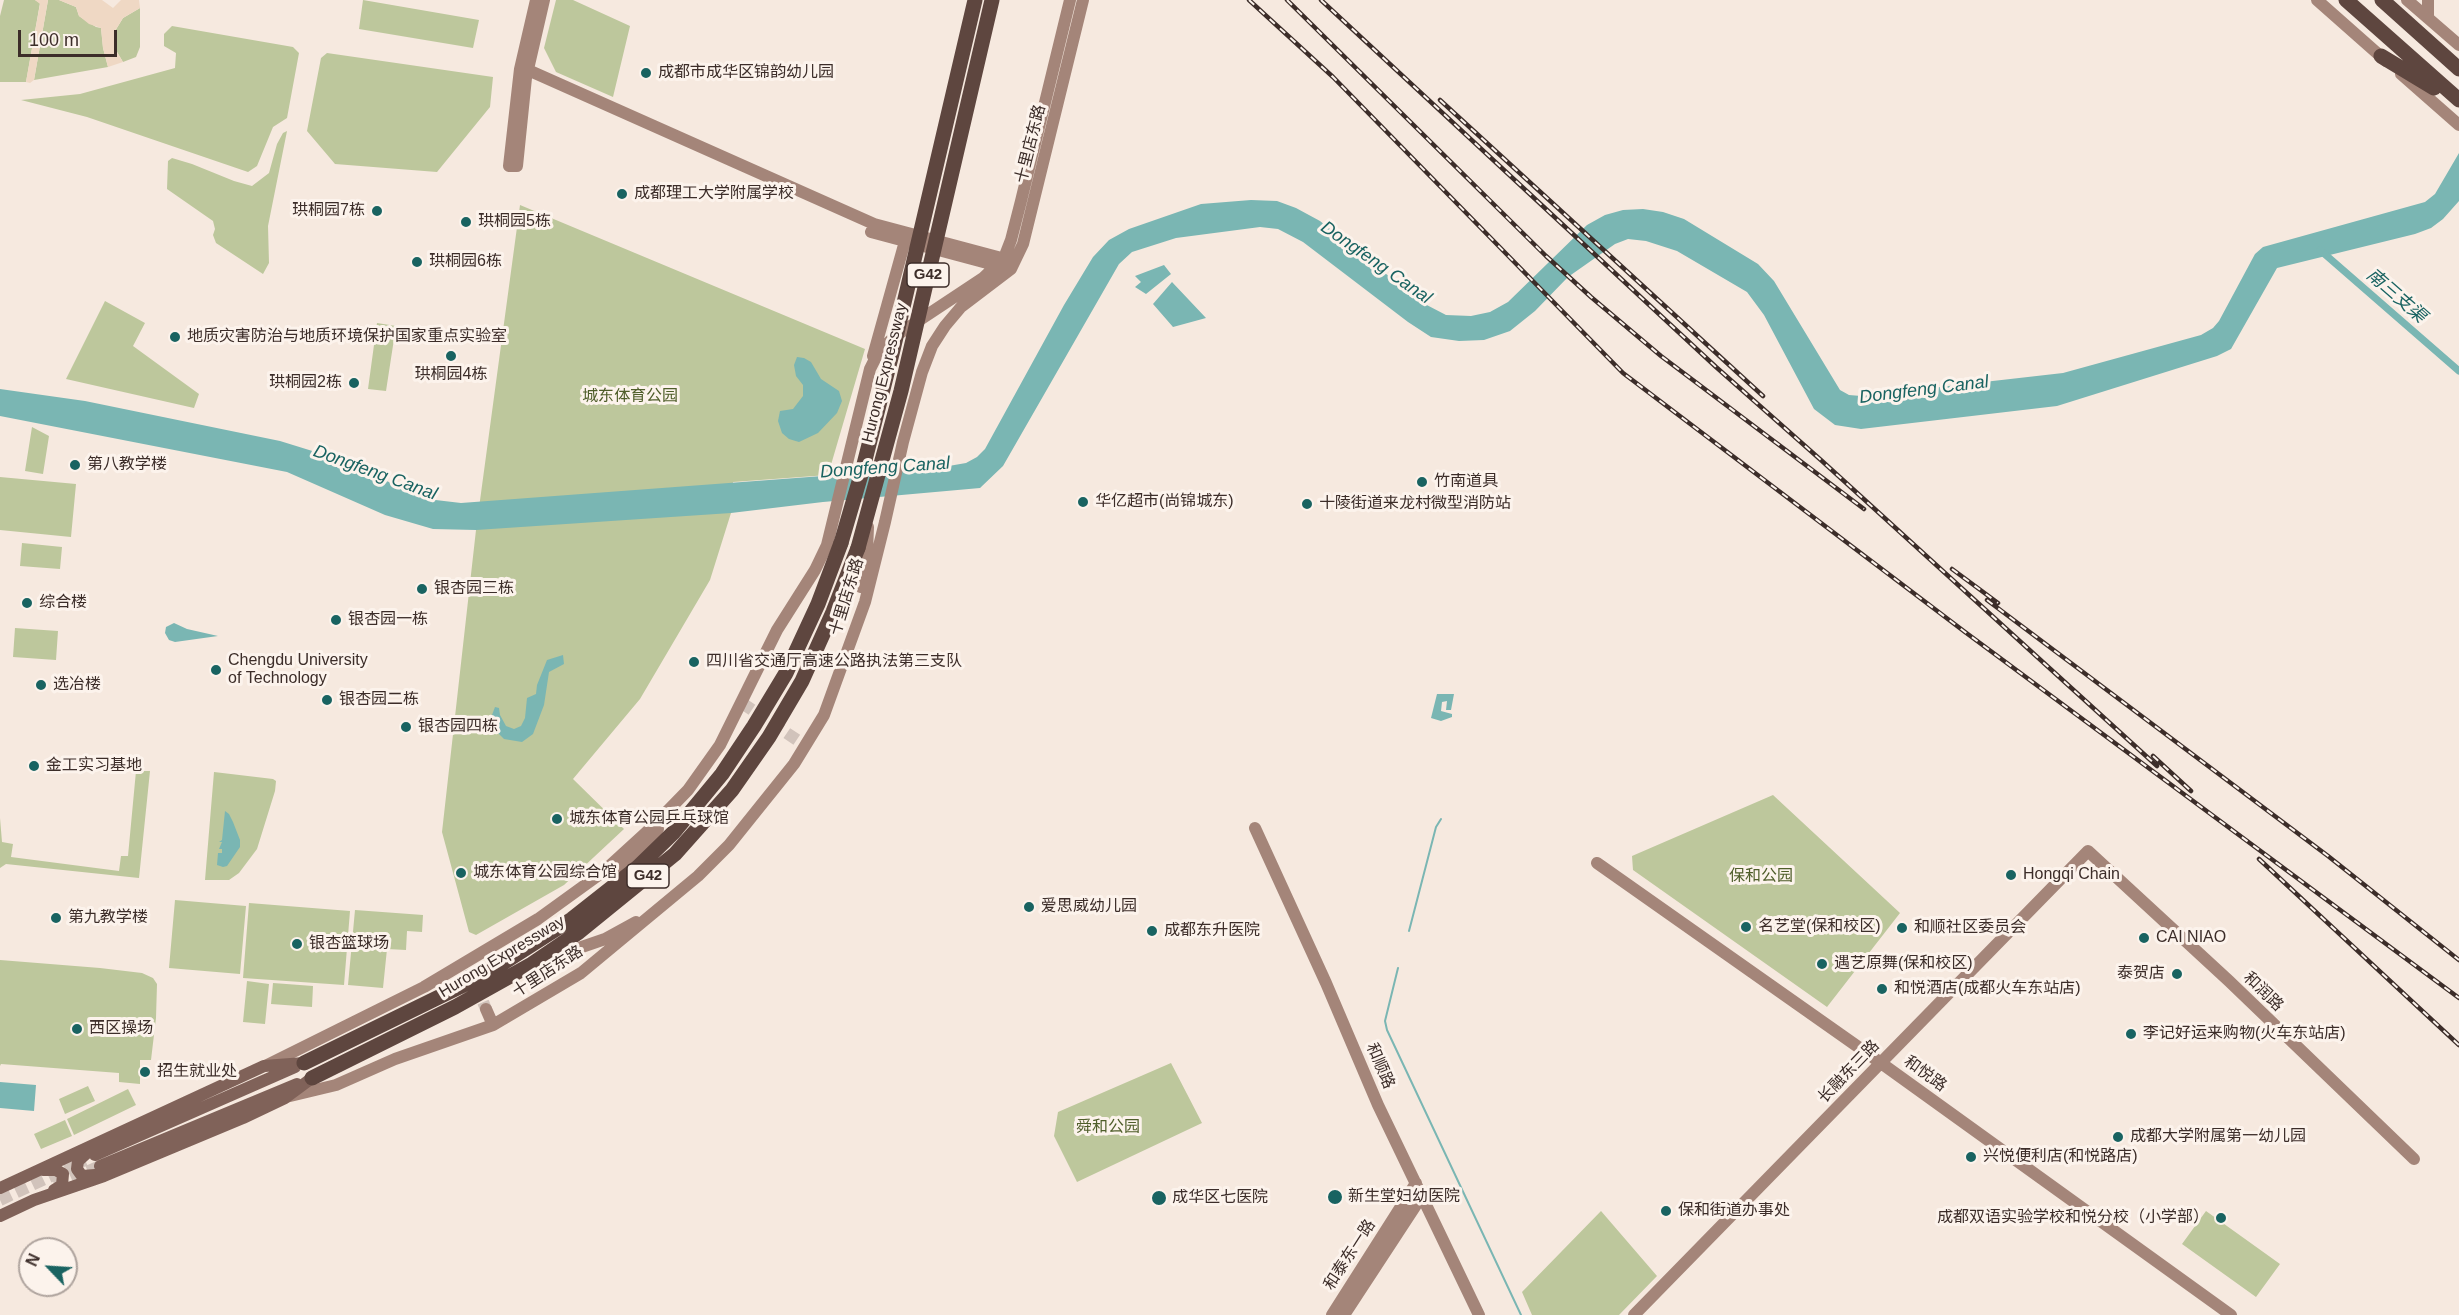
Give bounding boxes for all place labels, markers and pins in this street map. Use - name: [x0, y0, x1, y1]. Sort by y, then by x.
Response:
- place label: 成都市成华区锦韵幼儿园: [658, 63, 834, 83]
- marker: 成都市成华区锦韵幼儿园: [639, 66, 653, 80]
- place label: 成都理工大学附属学校: [634, 184, 794, 204]
- marker: 成都理工大学附属学校: [615, 187, 629, 201]
- place label: 珙桐园7栋: [292, 201, 365, 221]
- marker: 珙桐园7栋: [370, 204, 384, 218]
- place label: 珙桐园5栋: [478, 212, 551, 232]
- marker: 珙桐园5栋: [459, 215, 473, 229]
- place label: 珙桐园6栋: [429, 252, 502, 272]
- marker: 珙桐园6栋: [410, 255, 424, 269]
- place label: 地质灾害防治与地质环境保护国家重点实验室: [187, 327, 507, 347]
- marker: 地质灾害防治与地质环境保护国家重点实验室: [168, 330, 182, 344]
- marker: 珙桐园4栋: [444, 349, 458, 363]
- place label: 珙桐园4栋: [415, 365, 487, 385]
- place label: 珙桐园2栋: [269, 373, 342, 393]
- marker: 珙桐园2栋: [347, 376, 361, 390]
- place label: 第八教学楼: [87, 455, 167, 475]
- marker: 第八教学楼: [68, 458, 82, 472]
- place label: 竹南道具: [1434, 472, 1498, 492]
- marker: 竹南道具: [1415, 475, 1429, 489]
- place label: 华亿超市(尚锦城东): [1095, 492, 1234, 512]
- place label: 十陵街道来龙村微型消防站: [1319, 494, 1511, 514]
- marker: 华亿超市(尚锦城东): [1076, 495, 1090, 509]
- marker: 十陵街道来龙村微型消防站: [1300, 497, 1314, 511]
- place label: 银杏园三栋: [434, 579, 514, 599]
- marker: 银杏园三栋: [415, 582, 429, 596]
- place label: 综合楼: [39, 593, 87, 613]
- marker: 综合楼: [20, 596, 34, 610]
- place label: 银杏园一栋: [348, 610, 428, 630]
- marker: 银杏园一栋: [329, 613, 343, 627]
- place label: Chengdu University of Technology: [228, 651, 368, 689]
- place label: 四川省交通厅高速公路执法第三支队: [706, 652, 962, 672]
- marker: 四川省交通厅高速公路执法第三支队: [687, 655, 701, 669]
- marker: Chengdu University of Technology: [209, 663, 223, 677]
- place label: 选冶楼: [53, 675, 101, 695]
- marker: 选冶楼: [34, 678, 48, 692]
- place label: 银杏园二栋: [339, 690, 419, 710]
- marker: 银杏园二栋: [320, 693, 334, 707]
- place label: 银杏园四栋: [418, 717, 498, 737]
- marker: 银杏园四栋: [399, 720, 413, 734]
- place label: 金工实习基地: [46, 756, 142, 776]
- marker: 金工实习基地: [27, 759, 41, 773]
- place label: 城东体育公园乒乓球馆: [569, 809, 729, 829]
- marker: 城东体育公园乒乓球馆: [550, 812, 564, 826]
- place label: 城东体育公园综合馆: [473, 863, 617, 883]
- place label: Hongqi Chain: [2023, 865, 2120, 885]
- marker: 城东体育公园综合馆: [454, 866, 468, 880]
- marker: Hongqi Chain: [2004, 868, 2018, 882]
- place label: 爱思威幼儿园: [1041, 897, 1137, 917]
- marker: 爱思威幼儿园: [1022, 900, 1036, 914]
- place label: 第九教学楼: [68, 908, 148, 928]
- marker: 第九教学楼: [49, 911, 63, 925]
- place label: 名艺堂(保和校区): [1758, 917, 1881, 937]
- place label: 和顺社区委员会: [1914, 918, 2026, 938]
- marker: 名艺堂(保和校区): [1739, 920, 1753, 934]
- place label: 成都东升医院: [1164, 921, 1260, 941]
- marker: 和顺社区委员会: [1895, 921, 1909, 935]
- marker: 成都东升医院: [1145, 924, 1159, 938]
- place label: CAI NIAO: [2156, 928, 2226, 948]
- marker: CAI NIAO: [2137, 931, 2151, 945]
- place label: 银杏篮球场: [309, 934, 389, 954]
- marker: 银杏篮球场: [290, 937, 304, 951]
- place label: 遇艺原舞(保和校区): [1834, 954, 1973, 974]
- marker: 遇艺原舞(保和校区): [1815, 957, 1829, 971]
- place label: 泰贺店: [2117, 964, 2165, 984]
- marker: 泰贺店: [2170, 967, 2184, 981]
- place label: 和悦酒店(成都火车东站店): [1894, 979, 2081, 999]
- marker: 和悦酒店(成都火车东站店): [1875, 982, 1889, 996]
- place label: 西区操场: [89, 1019, 153, 1039]
- marker: 西区操场: [70, 1022, 84, 1036]
- place label: 李记好运来购物(火车东站店): [2143, 1024, 2346, 1044]
- marker: 李记好运来购物(火车东站店): [2124, 1027, 2138, 1041]
- place label: 招生就业处: [157, 1062, 237, 1082]
- marker: 招生就业处: [138, 1065, 152, 1079]
- place label: 成都大学附属第一幼儿园: [2130, 1127, 2306, 1147]
- marker: 成都大学附属第一幼儿园: [2111, 1130, 2125, 1144]
- place label: 兴悦便利店(和悦路店): [1983, 1147, 2138, 1167]
- marker: 兴悦便利店(和悦路店): [1964, 1150, 1978, 1164]
- place label: 新生堂妇幼医院: [1348, 1187, 1460, 1207]
- place label: 成华区七医院: [1172, 1188, 1268, 1208]
- marker: 新生堂妇幼医院: [1326, 1188, 1344, 1206]
- marker: 成华区七医院: [1150, 1189, 1168, 1207]
- place label: 保和街道办事处: [1678, 1201, 1790, 1221]
- marker: 保和街道办事处: [1659, 1204, 1673, 1218]
- place label: 成都双语实验学校和悦分校（小学部）: [1937, 1208, 2209, 1228]
- marker: 成都双语实验学校和悦分校（小学部）: [2214, 1211, 2228, 1225]

